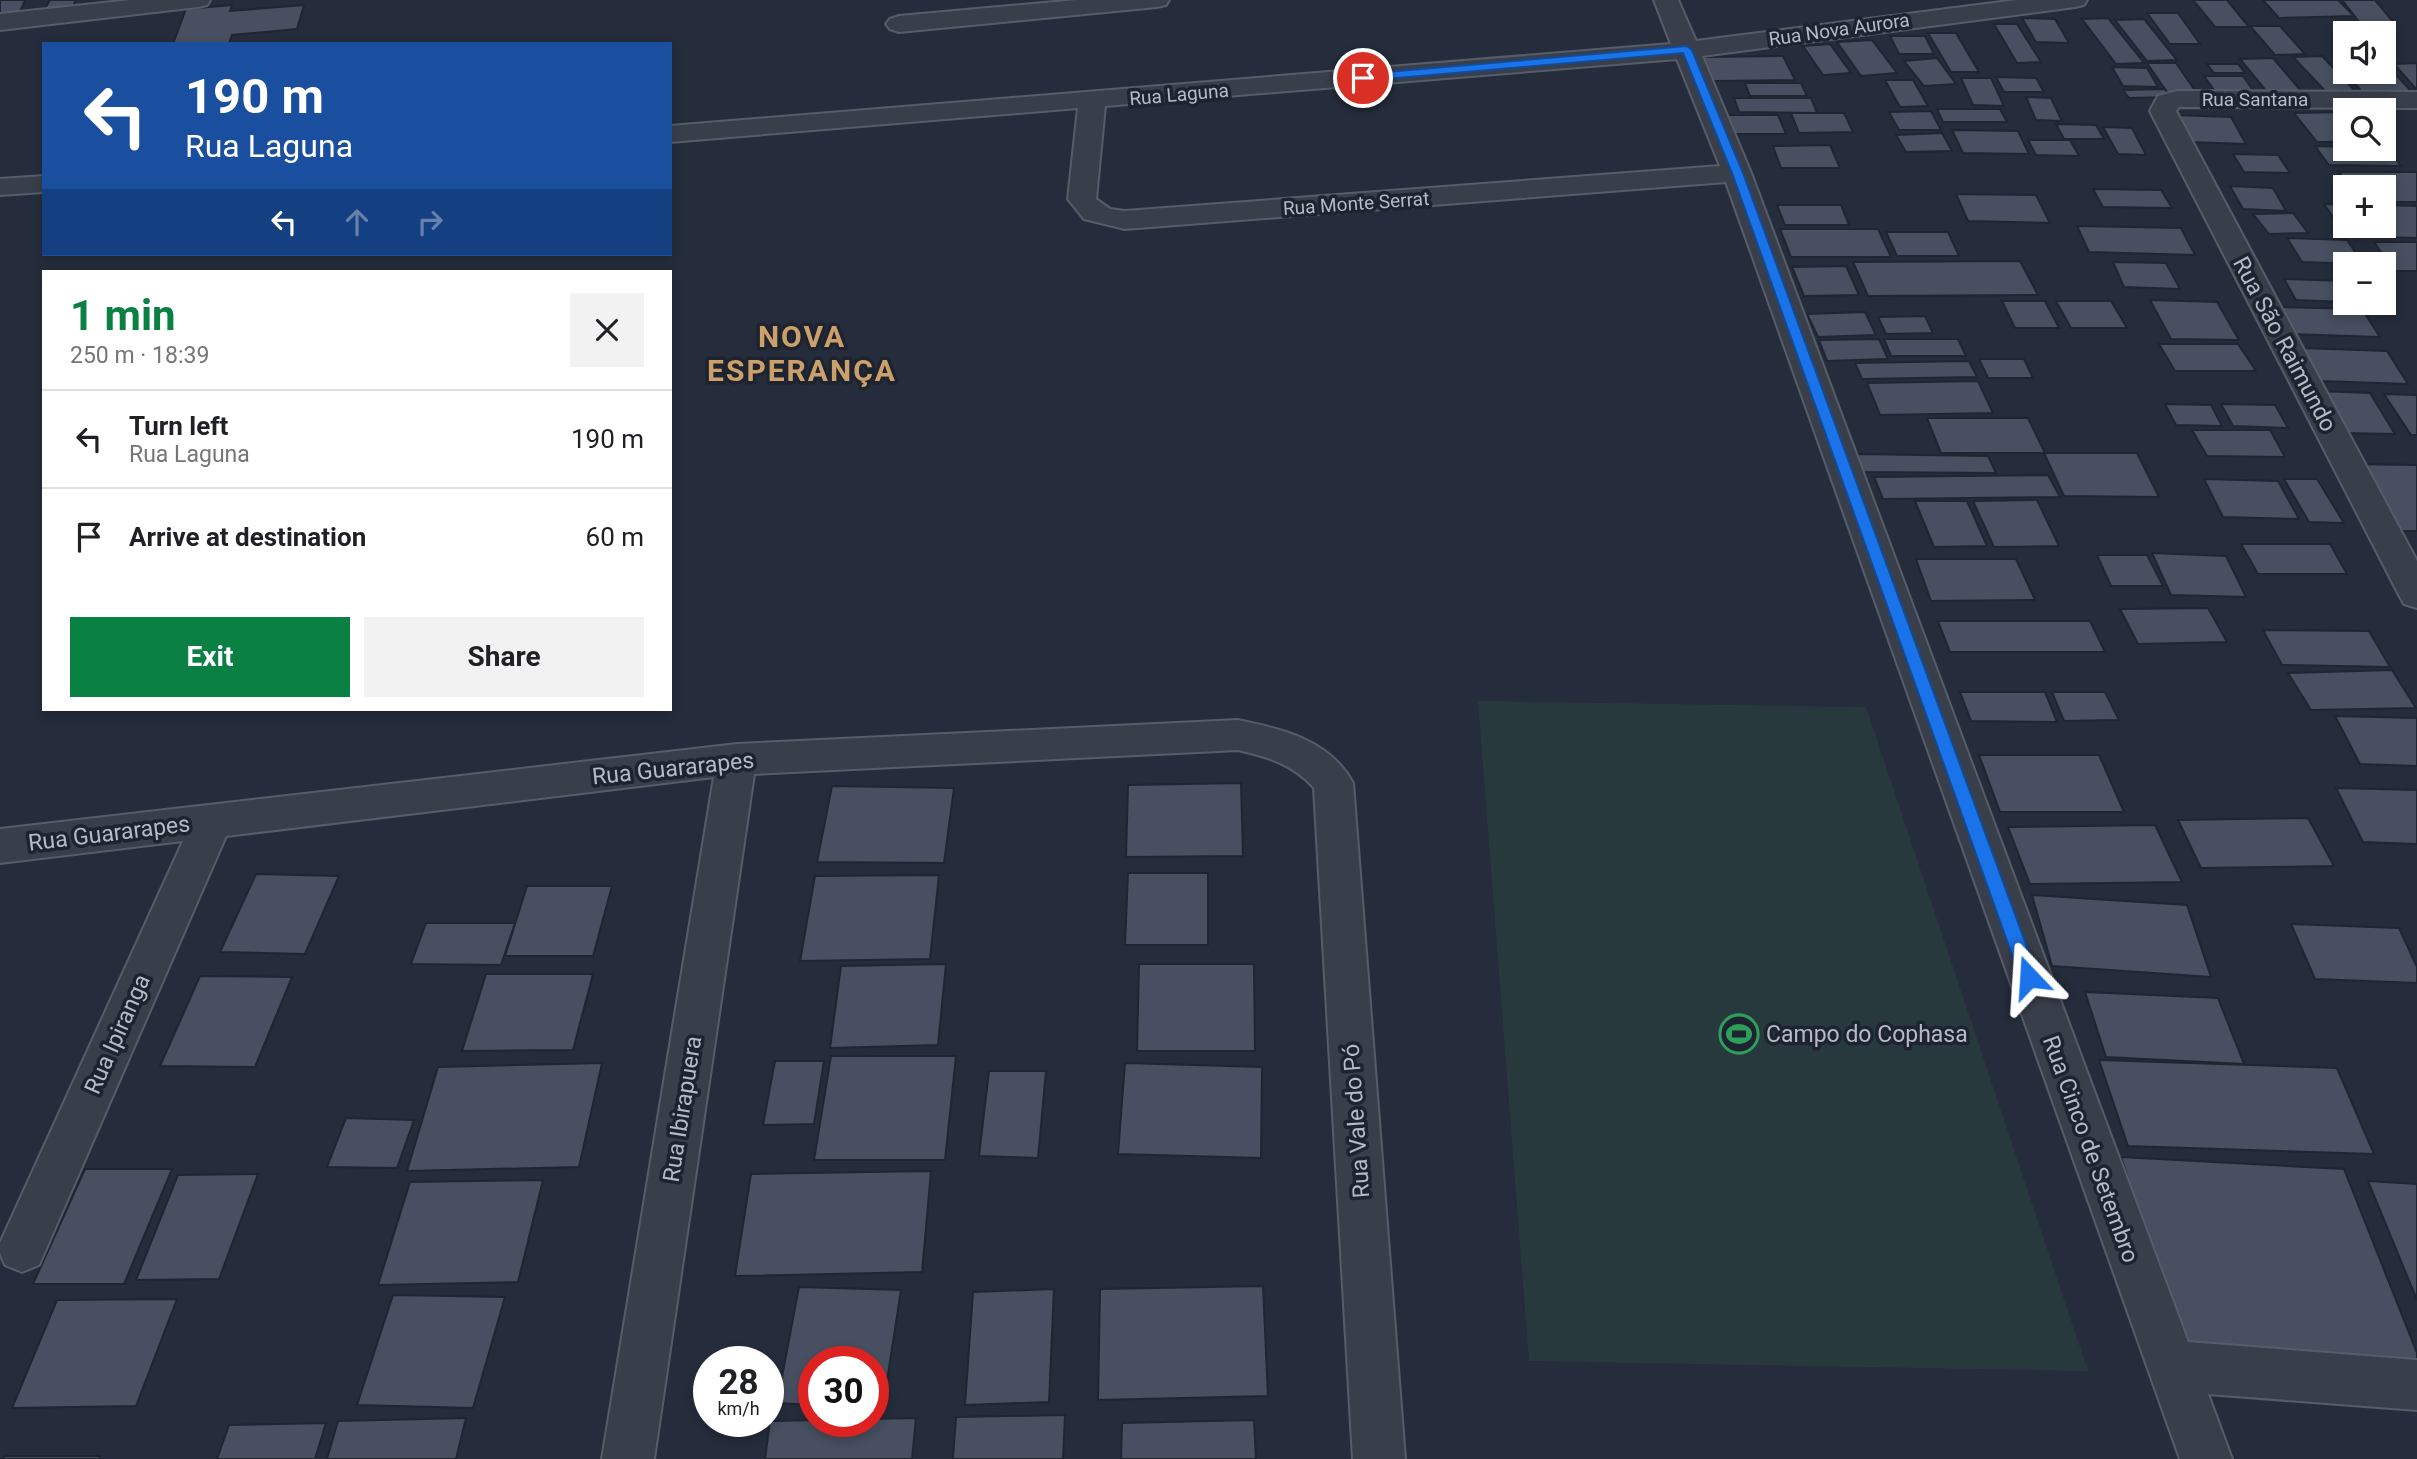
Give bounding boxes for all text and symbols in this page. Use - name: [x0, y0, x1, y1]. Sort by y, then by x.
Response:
- street label: Rua Nova Aurora: [1767, 8, 1911, 51]
- map controls: [2333, 21, 2396, 315]
- button: sound: [2333, 21, 2396, 84]
- pin: [1333, 48, 1393, 108]
- icon: arrive: [1344, 59, 1382, 97]
- text: 190 m: [185, 68, 324, 125]
- icon: left: [70, 70, 161, 161]
- street label: Rua Laguna: [1128, 79, 1230, 110]
- street label: Rua Santana: [2202, 88, 2308, 111]
- button: search: [2333, 98, 2396, 161]
- text: Rua Laguna: [185, 127, 353, 165]
- button: +: [2333, 175, 2396, 238]
- street label: Rua Monte Serrat: [1282, 187, 1430, 220]
- icon: left: [265, 203, 303, 241]
- icon: ahead: [338, 203, 376, 241]
- icon: right: [411, 203, 449, 241]
- street label: Rua São Raimundo: [2227, 252, 2342, 436]
- button: −: [2333, 252, 2396, 315]
- text: 1 min: [70, 291, 176, 340]
- button: close: [570, 293, 644, 367]
- district label: NOVA ESPERANÇA: [707, 319, 897, 388]
- text: 250 m · 18:39: [70, 342, 209, 369]
- text: Turn left: [129, 411, 228, 441]
- icon: left: [70, 420, 108, 458]
- text: 190 m: [571, 424, 644, 454]
- text: Rua Laguna: [129, 441, 250, 468]
- icon: arrive: [70, 518, 108, 556]
- text: Arrive at destination: [129, 522, 366, 552]
- text: 60 m: [586, 522, 644, 552]
- button: Exit: [70, 617, 350, 697]
- button: Share: [364, 617, 644, 697]
- street label: Rua Guararapes: [591, 747, 755, 790]
- street label: Rua Guararapes: [27, 810, 191, 857]
- position arrow: [1992, 940, 2066, 1014]
- street label: Rua Ipiranga: [79, 970, 156, 1098]
- sports icon: Campo do Cophasa: [1718, 1013, 1760, 1055]
- place label: Campo do Cophasa: [1766, 1021, 1968, 1048]
- street label: Rua Cinco de Setembro: [2037, 1032, 2144, 1266]
- street label: Rua Ibirapuera: [658, 1034, 707, 1184]
- street label: Rua Vale do Pó: [1338, 1043, 1375, 1199]
- speed limit sign: 30: [798, 1346, 889, 1437]
- text: 28: [718, 1362, 759, 1403]
- text: km/h: [717, 1398, 760, 1419]

